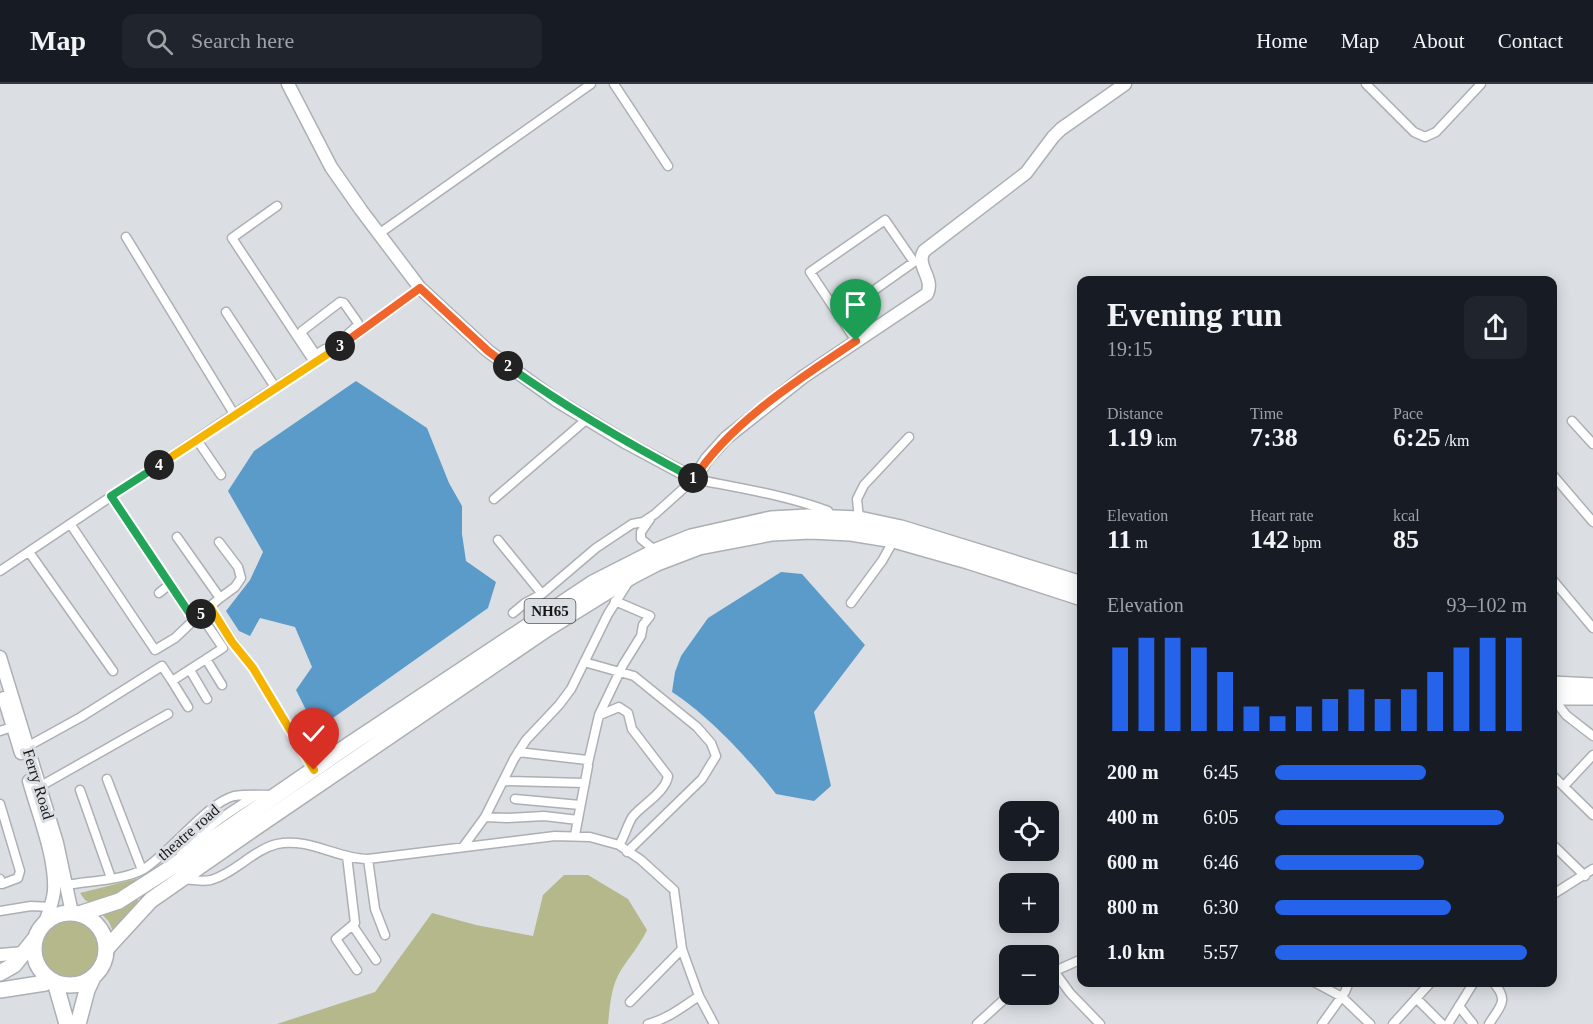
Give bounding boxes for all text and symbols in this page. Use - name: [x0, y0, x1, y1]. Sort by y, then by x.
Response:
- search box: [122, 14, 542, 68]
- text: Map: [30, 25, 86, 56]
- icon: search: [143, 25, 176, 58]
- text: Search here: [191, 28, 294, 53]
- text: Home: [1256, 29, 1308, 53]
- text: Map: [1341, 29, 1379, 53]
- text: About: [1412, 29, 1465, 53]
- text: Contact: [1498, 29, 1563, 53]
- pin: [830, 279, 881, 341]
- icon: arrive: [839, 288, 872, 321]
- button: share: [1464, 296, 1527, 359]
- text: Evening run: [1107, 297, 1282, 333]
- pin: 3: [325, 331, 355, 361]
- text: 3: [336, 337, 344, 354]
- text: 19:15: [1107, 338, 1153, 360]
- pin: 2: [493, 351, 523, 381]
- text: 2: [504, 357, 512, 374]
- text: Distance: [1107, 405, 1163, 422]
- text: Time: [1250, 405, 1283, 422]
- text: Pace: [1393, 405, 1423, 422]
- text: 1.19: [1107, 423, 1153, 452]
- text: 7:38: [1250, 423, 1298, 452]
- text: 6:25: [1393, 423, 1441, 452]
- text: km: [1153, 432, 1177, 449]
- text: /km: [1441, 432, 1470, 449]
- pin: 4: [144, 450, 174, 480]
- text: 4: [155, 456, 163, 473]
- pin: 1: [678, 463, 708, 493]
- text: 1: [689, 469, 697, 486]
- text: Elevation: [1107, 507, 1168, 524]
- text: Heart rate: [1250, 507, 1314, 524]
- text: kcal: [1393, 507, 1420, 524]
- text: 11: [1107, 525, 1132, 554]
- text: 142: [1250, 525, 1289, 554]
- text: 85: [1393, 525, 1419, 554]
- text: m: [1132, 534, 1148, 551]
- text: bpm: [1289, 534, 1321, 551]
- text: Elevation: [1107, 594, 1184, 616]
- text: 93–102 m: [1446, 594, 1527, 616]
- pin: 5: [186, 599, 216, 629]
- road number: NH65: [524, 599, 576, 623]
- text: 5: [197, 605, 205, 622]
- pin: [288, 708, 339, 770]
- icon: check: [297, 717, 330, 750]
- street label: Ferry Road: [19, 747, 57, 822]
- text: 200 m: [1107, 761, 1159, 783]
- text: 6:45: [1203, 761, 1239, 783]
- street label: theatre road: [154, 801, 223, 864]
- map controls: [999, 801, 1059, 1005]
- button: locate: [999, 801, 1059, 861]
- text: 400 m: [1107, 806, 1159, 828]
- text: 6:05: [1203, 806, 1239, 828]
- text: 600 m: [1107, 851, 1159, 873]
- text: 6:46: [1203, 851, 1239, 873]
- button: +: [999, 873, 1059, 933]
- text: 800 m: [1107, 896, 1159, 918]
- text: 6:30: [1203, 896, 1239, 918]
- text: 1.0 km: [1107, 941, 1165, 963]
- text: 5:57: [1203, 941, 1239, 963]
- button: −: [999, 945, 1059, 1005]

